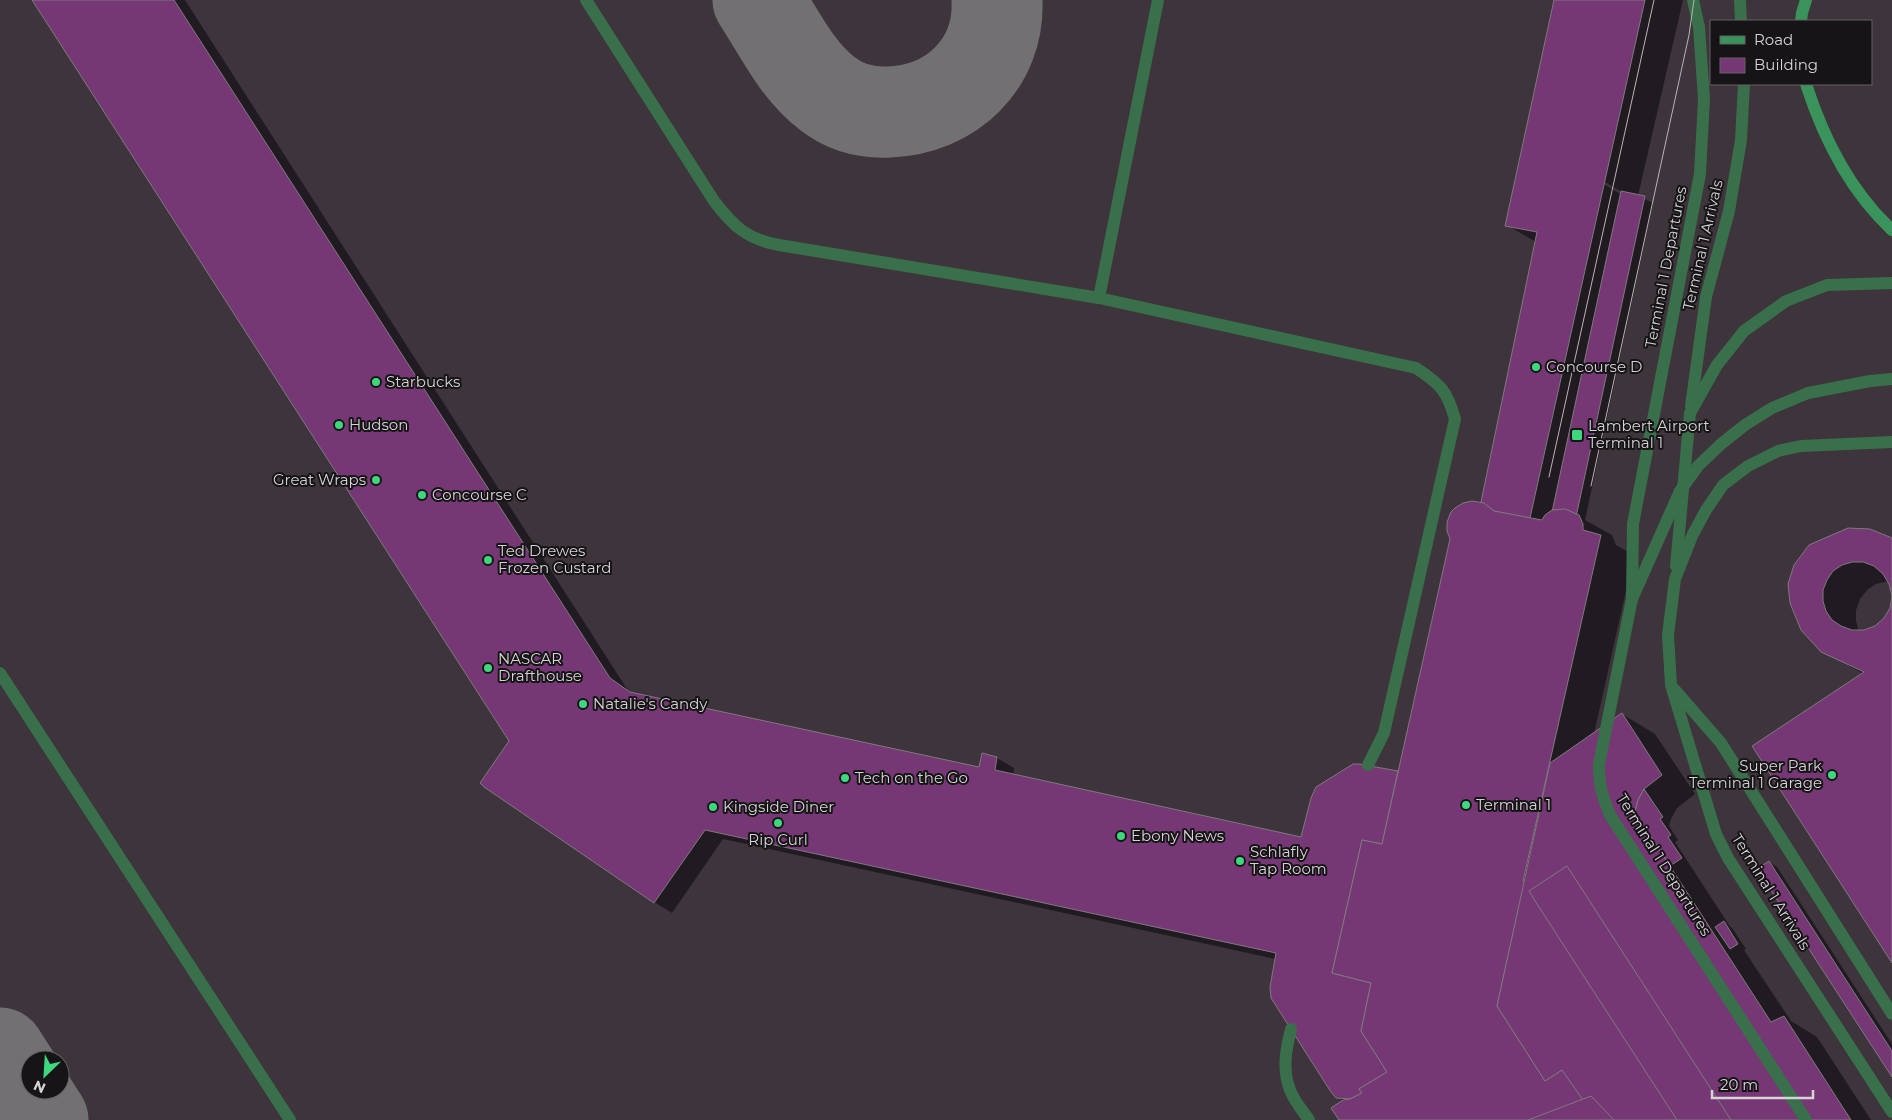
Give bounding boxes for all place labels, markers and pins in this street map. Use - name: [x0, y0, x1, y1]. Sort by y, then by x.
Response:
- place label: Concourse D: [1546, 357, 1642, 376]
- marker: Concourse D: [1530, 361, 1542, 373]
- place label: Starbucks: [386, 372, 460, 391]
- marker: Starbucks: [370, 376, 382, 388]
- place label: Hudson: [349, 415, 408, 434]
- place label: Lambert Airport Terminal 1: [1588, 416, 1710, 452]
- marker: Hudson: [333, 419, 345, 431]
- marker: Lambert Airport Terminal 1: [1570, 428, 1584, 442]
- place label: Great Wraps: [273, 470, 366, 489]
- marker: Great Wraps: [370, 474, 382, 486]
- place label: Concourse C: [432, 485, 527, 504]
- marker: Concourse C: [416, 489, 428, 501]
- place label: Ted Drewes Frozen Custard: [498, 541, 612, 577]
- marker: Ted Drewes Frozen Custard: [482, 554, 494, 566]
- place label: NASCAR Drafthouse: [498, 649, 582, 685]
- marker: NASCAR Drafthouse: [482, 662, 494, 674]
- place label: Natalie's Candy: [593, 694, 708, 713]
- marker: Natalie's Candy: [577, 698, 589, 710]
- place label: Super Park Terminal 1 Garage: [1689, 756, 1822, 792]
- place label: Tech on the Go: [855, 768, 968, 787]
- marker: Super Park Terminal 1 Garage: [1826, 769, 1838, 781]
- marker: Tech on the Go: [839, 772, 851, 784]
- place label: Terminal 1: [1476, 795, 1551, 814]
- place label: Kingside Diner: [723, 797, 834, 816]
- marker: Terminal 1: [1460, 799, 1472, 811]
- marker: Kingside Diner: [707, 801, 719, 813]
- marker: Rip Curl: [772, 817, 784, 829]
- place label: Ebony News: [1131, 826, 1224, 845]
- place label: Rip Curl: [748, 830, 808, 849]
- marker: Ebony News: [1115, 830, 1127, 842]
- place label: Schlafly Tap Room: [1250, 842, 1327, 878]
- marker: Schlafly Tap Room: [1234, 855, 1246, 867]

